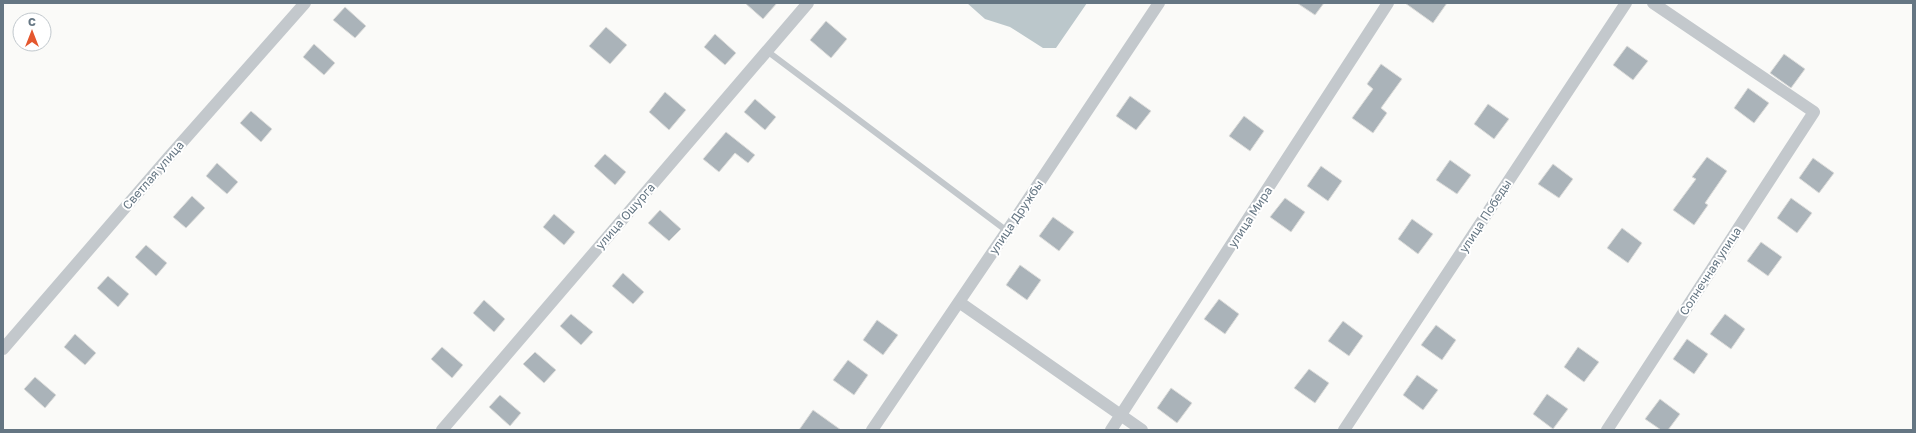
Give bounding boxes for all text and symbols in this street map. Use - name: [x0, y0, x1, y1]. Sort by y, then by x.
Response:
- north arrow: [12, 12, 52, 52]
- text: С: [28, 15, 36, 28]
- street label: Светлая улица: [119, 138, 187, 212]
- street label: улица Дружбы: [986, 177, 1046, 257]
- street label: улица Победы: [1456, 177, 1514, 255]
- street label: улица Ошурга: [592, 180, 658, 252]
- street label: улица Мира: [1225, 184, 1275, 250]
- street label: Солнечная улица: [1676, 224, 1744, 318]

